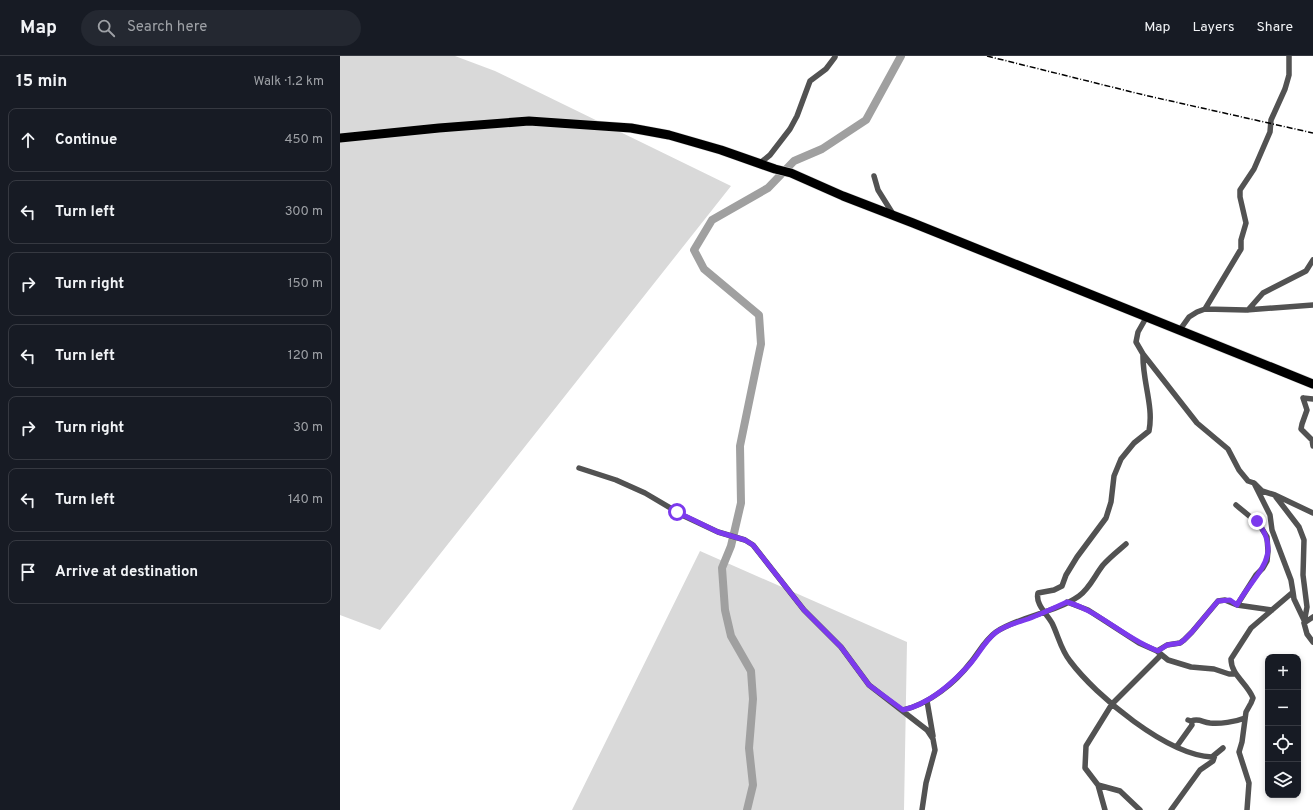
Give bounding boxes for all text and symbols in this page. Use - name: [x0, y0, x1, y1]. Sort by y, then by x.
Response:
- search box: [81, 10, 361, 46]
- text: Map: [20, 16, 57, 40]
- icon: search: [95, 17, 117, 39]
- text: Search here: [127, 18, 207, 37]
- text: Map: [1144, 19, 1170, 36]
- text: Layers: [1192, 19, 1234, 36]
- text: Share: [1256, 19, 1293, 36]
- text: 15 min: [16, 71, 67, 93]
- text: Walk · 1.2 km: [253, 74, 324, 90]
- icon: ahead: [17, 129, 39, 151]
- text: Continue: [55, 131, 117, 150]
- text: 450 m: [284, 132, 323, 148]
- icon: left: [17, 201, 39, 223]
- text: Turn left: [55, 203, 115, 222]
- text: 300 m: [285, 204, 323, 220]
- icon: right: [17, 273, 39, 295]
- text: Turn right: [55, 275, 124, 294]
- text: 150 m: [288, 276, 323, 292]
- icon: left: [17, 345, 39, 367]
- text: Turn left: [55, 347, 115, 366]
- text: 120 m: [288, 348, 323, 364]
- icon: right: [17, 417, 39, 439]
- text: Turn right: [55, 419, 124, 438]
- text: 30 m: [293, 420, 323, 436]
- icon: left: [17, 489, 39, 511]
- text: Turn left: [55, 491, 115, 510]
- text: 140 m: [288, 492, 323, 508]
- route start: [668, 503, 686, 521]
- route end: [1248, 512, 1266, 530]
- icon: arrive: [17, 561, 39, 583]
- text: Arrive at destination: [55, 563, 198, 582]
- map controls: [1265, 654, 1301, 798]
- button: +: [1265, 654, 1301, 690]
- button: −: [1265, 690, 1301, 726]
- button: locate: [1265, 726, 1301, 762]
- button: layers: [1265, 762, 1301, 798]

